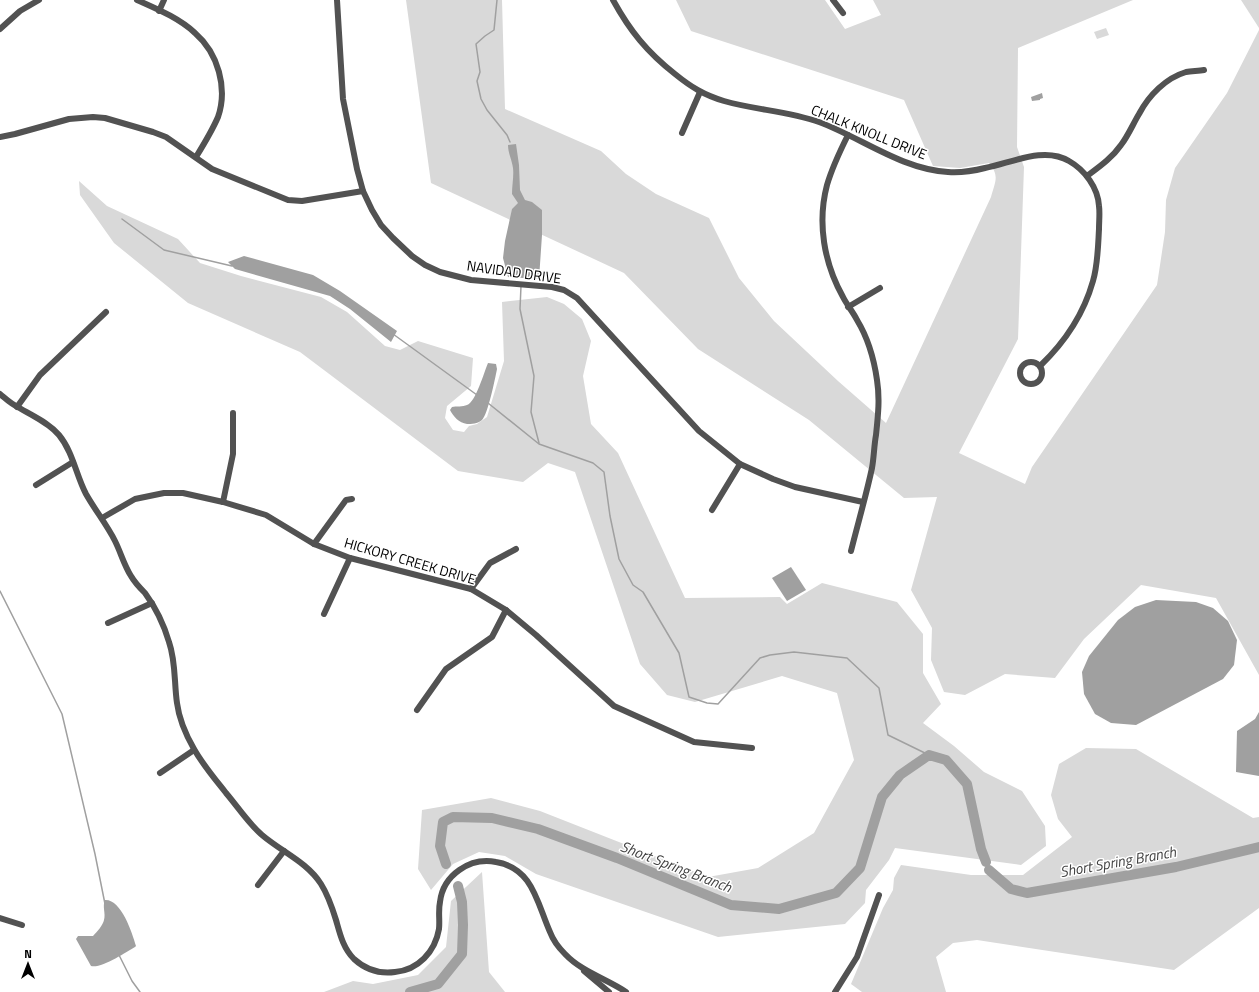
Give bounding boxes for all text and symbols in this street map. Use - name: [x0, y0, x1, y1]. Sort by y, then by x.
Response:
- street label: CHALK KNOLL DRIVE: [808, 99, 931, 164]
- street label: NAVIDAD DRIVE: [465, 254, 563, 289]
- street label: HICKORY CREEK DRIVE: [342, 532, 479, 589]
- water label: Short Spring Branch: [617, 835, 736, 899]
- water label: Short Spring Branch: [1058, 840, 1178, 883]
- north arrow: [8, 944, 48, 984]
- text: N: [24, 946, 32, 962]

